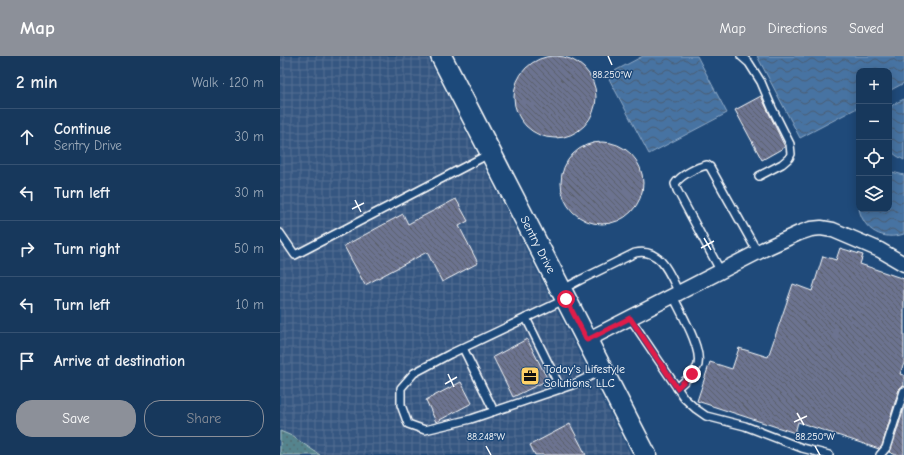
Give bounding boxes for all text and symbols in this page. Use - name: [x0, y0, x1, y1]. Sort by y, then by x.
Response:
- text: Map: [20, 17, 55, 39]
- text: Map: [719, 20, 746, 37]
- text: Directions: [768, 20, 827, 37]
- text: Saved: [849, 20, 884, 37]
- map controls: [856, 68, 892, 212]
- button: +: [856, 68, 892, 104]
- text: 88.250°W: [592, 69, 632, 81]
- text: 2 min: [16, 73, 57, 92]
- text: Walk · 120 m: [192, 75, 264, 90]
- button: −: [856, 104, 892, 140]
- text: Continue: [54, 120, 111, 138]
- icon: ahead: [16, 126, 38, 148]
- text: 30 m: [234, 129, 264, 144]
- text: Sentry Drive: [54, 138, 122, 153]
- button: locate: [856, 140, 892, 176]
- button: layers: [856, 176, 892, 212]
- icon: left: [16, 182, 38, 204]
- text: Turn left: [54, 184, 110, 202]
- text: 30 m: [234, 185, 264, 200]
- street label: Sentry Drive: [517, 213, 558, 276]
- icon: right: [16, 238, 38, 260]
- text: Turn right: [54, 240, 120, 258]
- text: 50 m: [234, 241, 264, 256]
- route start: [557, 290, 575, 308]
- icon: left: [16, 294, 38, 316]
- text: Turn left: [54, 296, 110, 314]
- text: 10 m: [236, 297, 264, 312]
- icon: arrive: [16, 350, 38, 372]
- text: Arrive at destination: [54, 352, 185, 370]
- place label: Today's Lifestyle Solutions, LLC: [544, 362, 625, 390]
- office icon: Today's Lifestyle Solutions, LLC: [519, 365, 541, 387]
- route end: [683, 365, 701, 383]
- button: Save: [16, 400, 136, 437]
- button: Share: [144, 400, 264, 437]
- text: 88.248°W: [467, 431, 505, 443]
- text: 88.250°W: [795, 431, 835, 443]

